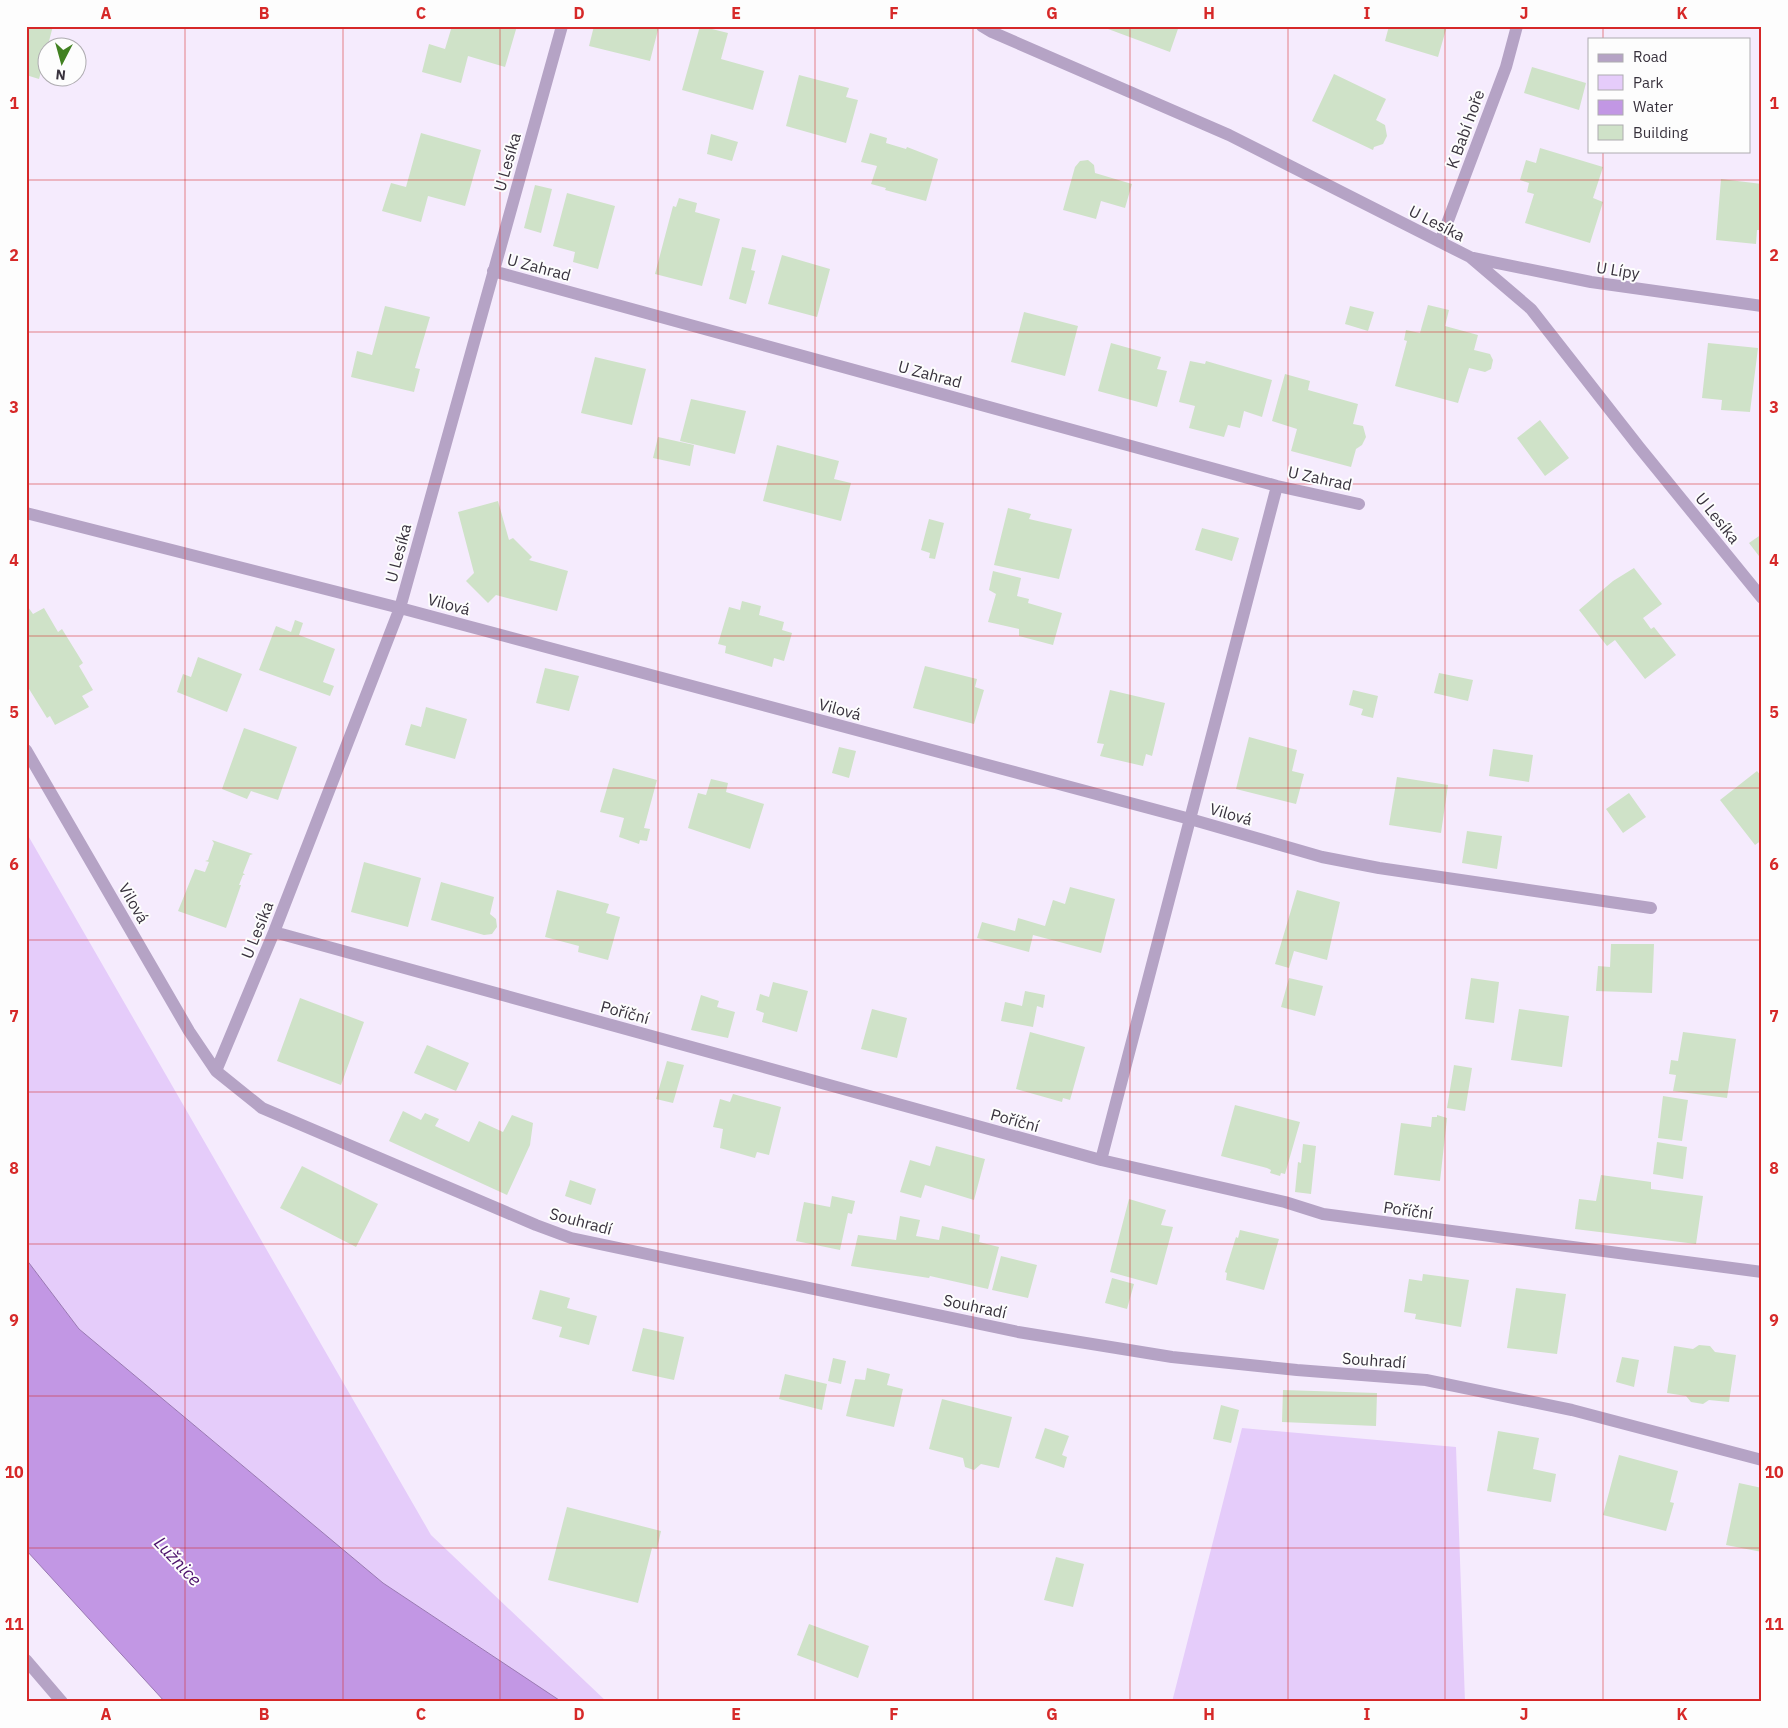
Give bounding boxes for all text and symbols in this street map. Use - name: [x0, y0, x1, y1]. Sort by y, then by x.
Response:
- text: A: [101, 3, 112, 23]
- text: B: [259, 3, 270, 23]
- text: C: [416, 3, 426, 23]
- text: D: [573, 3, 585, 23]
- text: E: [731, 3, 741, 23]
- text: F: [889, 3, 899, 23]
- text: G: [1046, 3, 1058, 23]
- text: H: [1203, 3, 1215, 23]
- text: I: [1364, 3, 1371, 23]
- text: J: [1520, 3, 1528, 23]
- text: K: [1676, 3, 1688, 23]
- north arrow: [38, 38, 88, 88]
- legend: [1588, 38, 1750, 152]
- text: Road: [1633, 47, 1668, 66]
- text: N: [55, 65, 67, 84]
- text: Park: [1633, 73, 1663, 92]
- street label: K Babí hoře: [1441, 87, 1489, 171]
- text: 1: [9, 93, 19, 113]
- text: 1: [1769, 93, 1779, 113]
- text: Water: [1633, 97, 1674, 116]
- text: Building: [1633, 123, 1688, 142]
- street label: U Lesíka: [489, 130, 525, 194]
- street label: U Lesíka: [1406, 200, 1469, 246]
- text: 2: [9, 245, 19, 265]
- text: 2: [1769, 245, 1779, 265]
- street label: U Zahrad: [505, 249, 573, 285]
- street label: U Lípy: [1595, 257, 1641, 283]
- street label: U Zahrad: [896, 356, 964, 392]
- text: 3: [9, 397, 19, 417]
- text: 3: [1769, 397, 1779, 417]
- street label: U Zahrad: [1286, 461, 1354, 495]
- street label: U Lesíka: [1691, 488, 1745, 548]
- street label: U Lesíka: [381, 521, 416, 585]
- text: 4: [9, 550, 19, 570]
- text: 4: [1769, 550, 1779, 570]
- street label: Vilová: [426, 589, 473, 619]
- street label: Vilová: [817, 694, 864, 724]
- text: 5: [9, 702, 19, 722]
- text: 5: [1769, 702, 1779, 722]
- street label: Vilová: [1207, 798, 1255, 830]
- text: 6: [9, 854, 19, 874]
- text: 6: [1769, 854, 1779, 874]
- street label: Vilová: [115, 879, 154, 927]
- street label: U Lesíka: [236, 898, 278, 962]
- street label: Poříční: [599, 996, 651, 1028]
- text: 7: [9, 1006, 19, 1026]
- text: 7: [1769, 1006, 1779, 1026]
- street label: Poříční: [989, 1104, 1041, 1136]
- text: 8: [9, 1158, 19, 1178]
- text: 8: [1769, 1158, 1779, 1178]
- street label: Poříční: [1382, 1197, 1434, 1223]
- street label: Souhradí: [547, 1203, 615, 1239]
- street label: Souhradí: [942, 1290, 1008, 1322]
- text: 9: [9, 1310, 19, 1330]
- text: 9: [1769, 1310, 1779, 1330]
- street label: Souhradí: [1341, 1348, 1407, 1372]
- text: 10: [4, 1462, 24, 1482]
- text: 10: [1764, 1462, 1784, 1482]
- water label: Lužnice: [149, 1531, 207, 1591]
- text: 11: [4, 1614, 24, 1634]
- text: 11: [1764, 1614, 1784, 1634]
- text: A: [101, 1704, 112, 1724]
- text: B: [259, 1704, 270, 1724]
- text: C: [416, 1704, 426, 1724]
- text: D: [573, 1704, 585, 1724]
- text: E: [731, 1704, 741, 1724]
- text: F: [889, 1704, 899, 1724]
- text: G: [1046, 1704, 1058, 1724]
- text: H: [1203, 1704, 1215, 1724]
- text: I: [1364, 1704, 1371, 1724]
- text: J: [1520, 1704, 1528, 1724]
- text: K: [1676, 1704, 1688, 1724]

